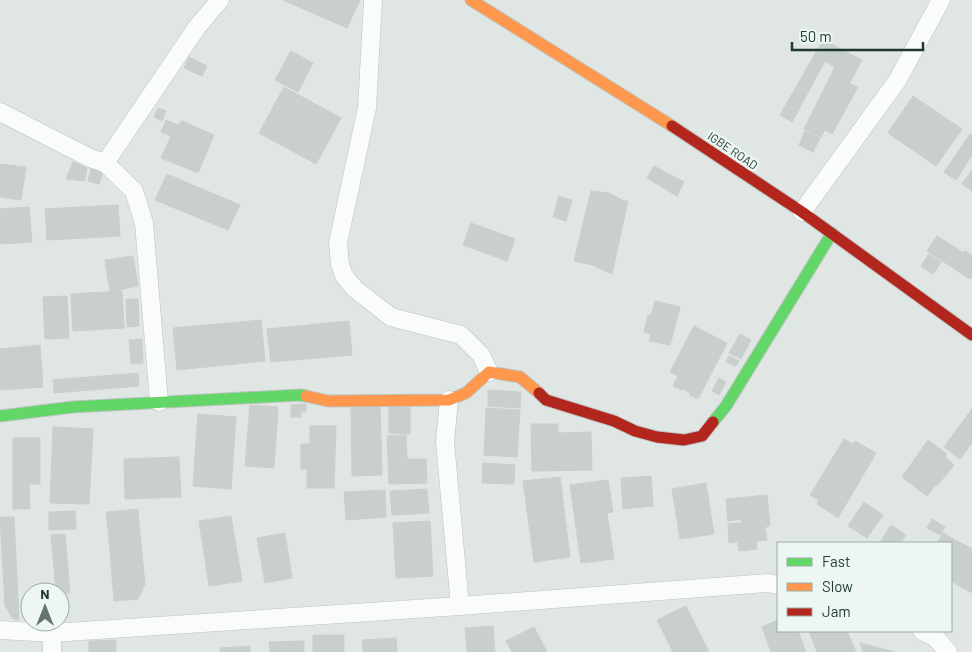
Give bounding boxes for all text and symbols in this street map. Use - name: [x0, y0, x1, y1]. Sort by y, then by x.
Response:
- scale bar: [792, 20, 923, 52]
- text: 50 m: [800, 27, 832, 45]
- street label: IGBE ROAD: [705, 128, 761, 172]
- legend: [777, 542, 952, 632]
- text: Fast: [822, 552, 850, 570]
- text: Slow: [822, 577, 853, 595]
- north arrow: [20, 582, 70, 632]
- text: N: [40, 585, 50, 602]
- text: Jam: [822, 602, 851, 620]

